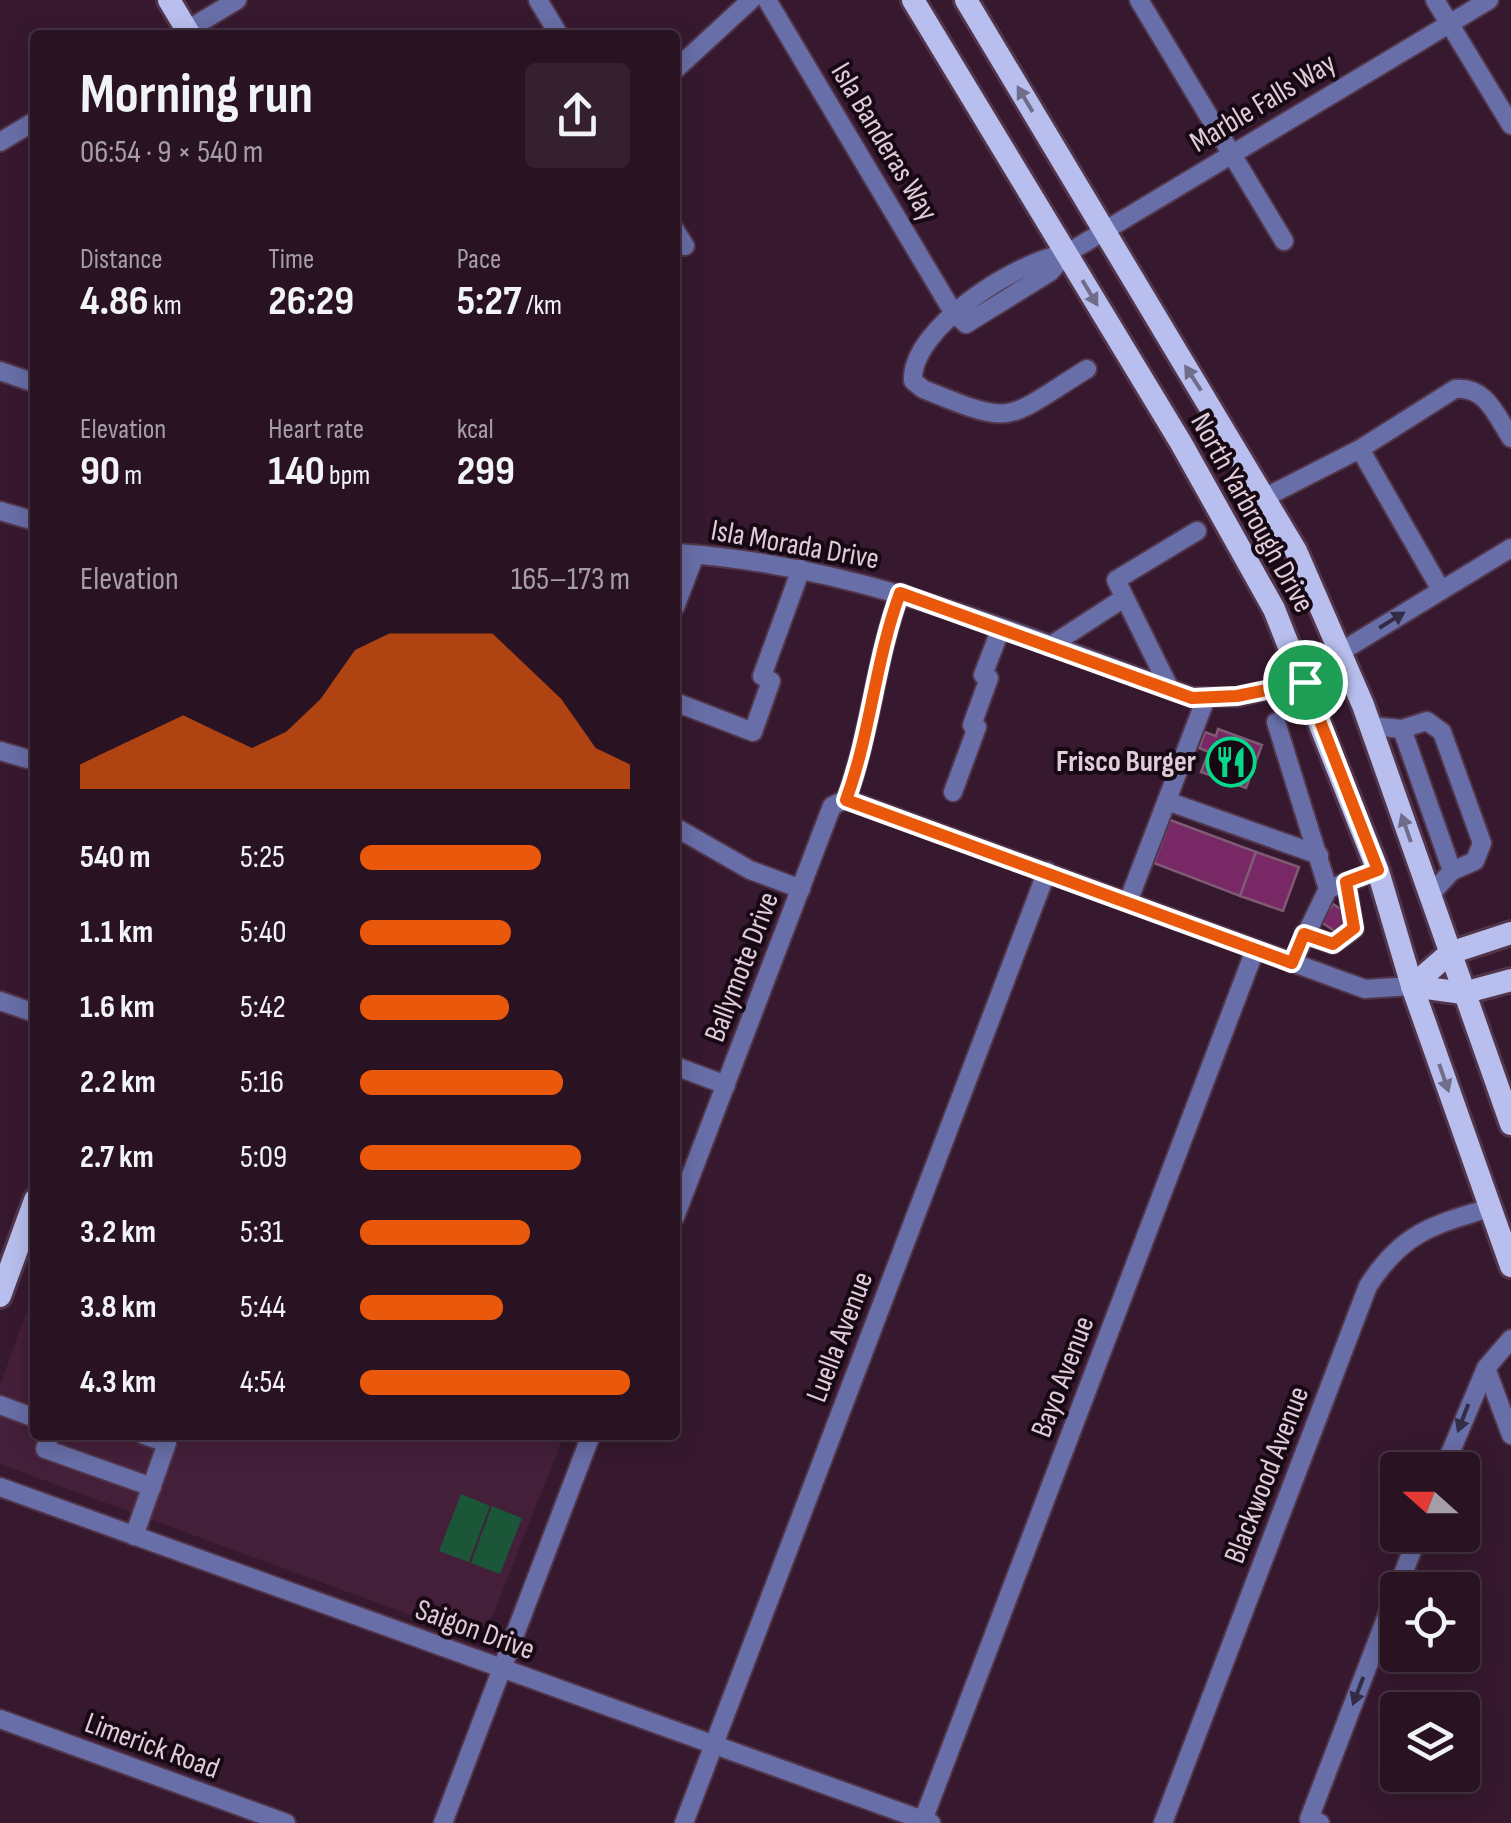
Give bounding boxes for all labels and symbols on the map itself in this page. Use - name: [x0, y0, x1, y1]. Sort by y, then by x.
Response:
- street label: Marble Falls Way: [1184, 45, 1343, 161]
- street label: Isla Banderas Way: [823, 56, 945, 228]
- one-way arrow: [1017, 85, 1034, 113]
- one-way arrow: [1081, 279, 1098, 307]
- one-way arrow: [1184, 364, 1203, 391]
- street label: North Yarbrough Drive: [1182, 407, 1322, 619]
- street label: Isla Morada Drive: [708, 513, 882, 577]
- one-way arrow: [1378, 612, 1405, 630]
- pin: [1263, 640, 1348, 725]
- restaurant icon: Frisco Burger: [1205, 736, 1257, 788]
- place label: Frisco Burger: [1056, 744, 1196, 780]
- one-way arrow: [1398, 812, 1413, 842]
- street label: Ballymote Drive: [697, 887, 787, 1047]
- one-way arrow: [1437, 1064, 1452, 1094]
- street label: Luella Avenue: [799, 1267, 881, 1407]
- street label: Bayo Avenue: [1023, 1311, 1103, 1443]
- street label: Blackwood Avenue: [1217, 1382, 1317, 1568]
- one-way arrow: [1454, 1403, 1470, 1433]
- north arrow: [1380, 1452, 1480, 1552]
- street label: Saigon Drive: [410, 1592, 540, 1668]
- one-way arrow: [1349, 1677, 1365, 1707]
- street label: Limerick Road: [80, 1705, 224, 1787]

